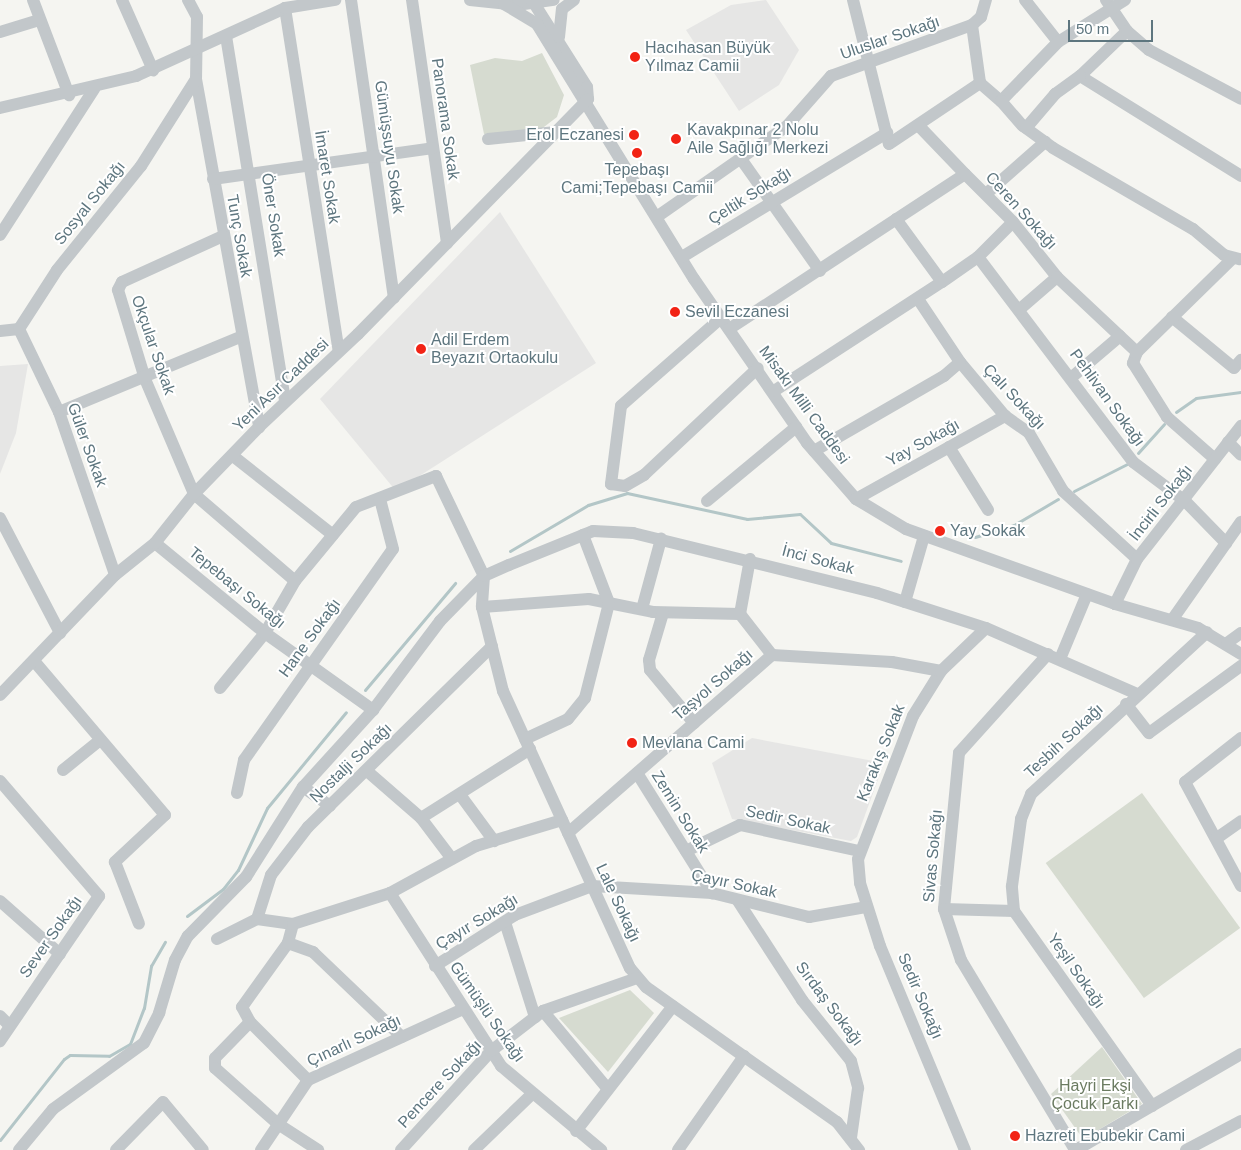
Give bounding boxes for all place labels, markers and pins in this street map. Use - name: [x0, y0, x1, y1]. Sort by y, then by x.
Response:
- place label: Hacıhasan Büyük Yılmaz Camii: [645, 38, 770, 76]
- marker: Hacıhasan Büyük Yılmaz Camii: [629, 51, 641, 63]
- place label: Kavakpınar 2 Nolu Aile Sağlığı Merkezi: [687, 120, 828, 158]
- place label: Erol Eczanesi: [526, 125, 624, 145]
- marker: Erol Eczanesi: [628, 129, 640, 141]
- marker: Kavakpınar 2 Nolu Aile Sağlığı Merkezi: [669, 132, 683, 146]
- marker: Tepebaşı Cami;Tepebaşı Camii: [631, 147, 643, 159]
- place label: Tepebaşı Cami;Tepebaşı Camii: [561, 160, 713, 198]
- place label: Sevil Eczanesi: [685, 302, 789, 322]
- marker: Sevil Eczanesi: [669, 306, 681, 318]
- place label: Adil Erdem Beyazıt Ortaokulu: [431, 330, 558, 368]
- marker: Adil Erdem Beyazıt Ortaokulu: [415, 343, 427, 355]
- place label: Yay Sokak: [950, 521, 1025, 541]
- marker: Yay Sokak: [934, 525, 946, 537]
- place label: Mevlana Cami: [642, 733, 744, 753]
- marker: Mevlana Cami: [626, 737, 638, 749]
- place label: Hazreti Ebubekir Cami: [1025, 1126, 1185, 1146]
- marker: Hazreti Ebubekir Cami: [1009, 1130, 1021, 1142]

